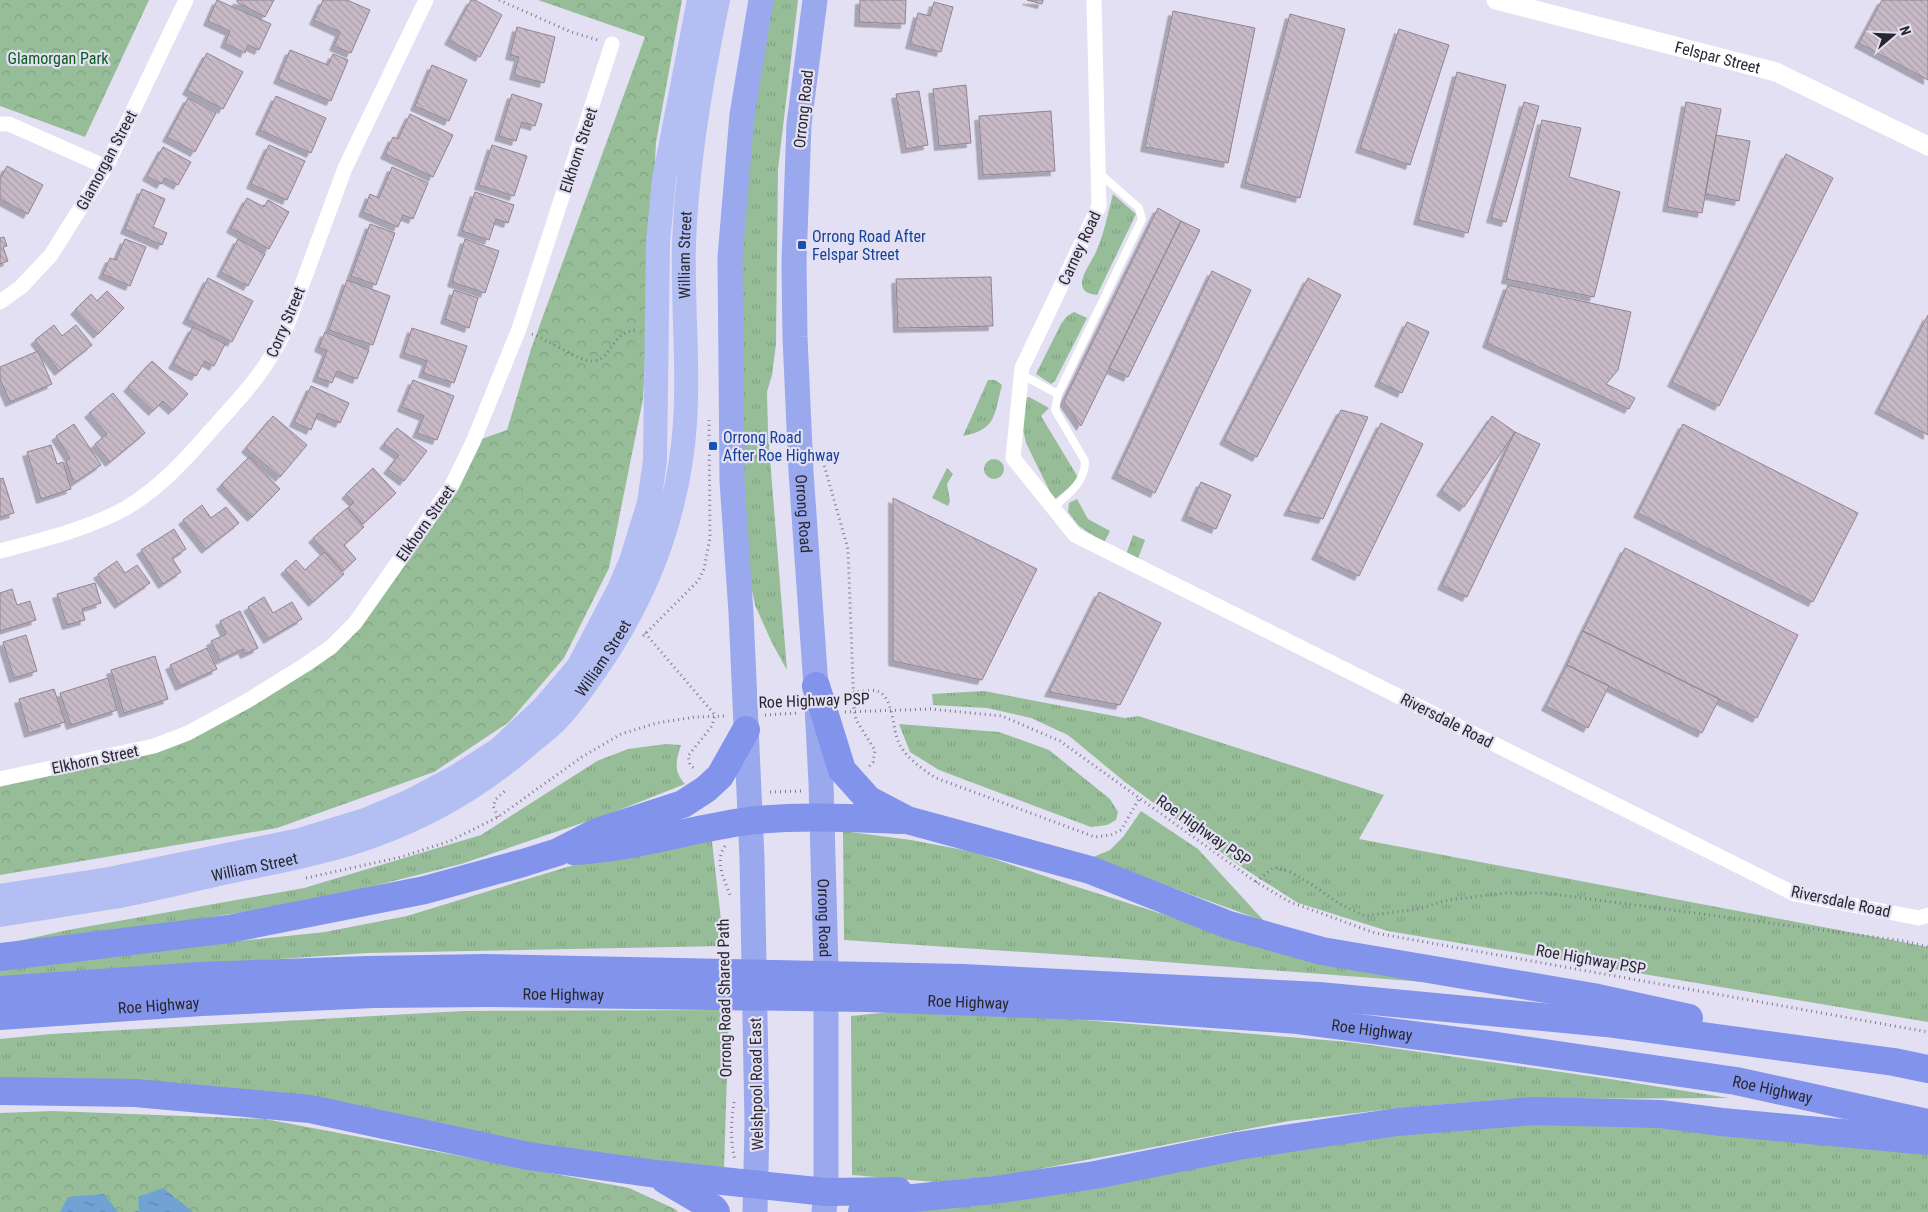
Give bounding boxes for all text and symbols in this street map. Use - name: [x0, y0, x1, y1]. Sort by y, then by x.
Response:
- north arrow: [1868, 10, 1918, 60]
- text: N: [1896, 24, 1914, 37]
- street label: Felspar Street: [1673, 37, 1763, 78]
- park label: Glamorgan Park: [7, 49, 109, 68]
- street label: Orrong Road: [790, 69, 817, 149]
- street label: Elkhorn Street: [556, 105, 601, 195]
- street label: Glamorgan Street: [72, 107, 141, 213]
- street label: Carney Road: [1054, 208, 1105, 288]
- street label: William Street: [675, 210, 696, 299]
- place label: Orrong Road After Felspar Street: [812, 227, 926, 264]
- marker: Orrong Road After Felspar Street: [796, 239, 808, 251]
- street label: Corry Street: [262, 284, 309, 360]
- place label: Orrong Road After Roe Highway: [723, 428, 840, 465]
- marker: Orrong Road After Roe Highway: [707, 440, 719, 452]
- street label: Orrong Road: [791, 474, 816, 554]
- street label: Elkhorn Street: [392, 481, 459, 565]
- street label: William Street: [571, 616, 635, 700]
- street label: Roe Highway PSP: [758, 689, 870, 712]
- street label: Riversdale Road: [1397, 689, 1496, 752]
- street label: Elkhorn Street: [50, 741, 141, 778]
- street label: Roe Highway PSP: [1153, 791, 1255, 870]
- street label: William Street: [209, 849, 300, 885]
- street label: Orrong Road: [814, 878, 835, 958]
- street label: Riversdale Road: [1789, 882, 1892, 921]
- street label: Orrong Road Shared Path: [714, 918, 735, 1078]
- street label: Roe Highway PSP: [1534, 940, 1647, 979]
- street label: Roe Highway: [522, 984, 605, 1005]
- street label: Roe Highway: [927, 991, 1010, 1013]
- street label: Roe Highway: [117, 993, 200, 1018]
- street label: Roe Highway: [1330, 1015, 1414, 1045]
- street label: Welshpool Road East: [746, 1017, 767, 1151]
- street label: Roe Highway: [1731, 1071, 1815, 1108]

